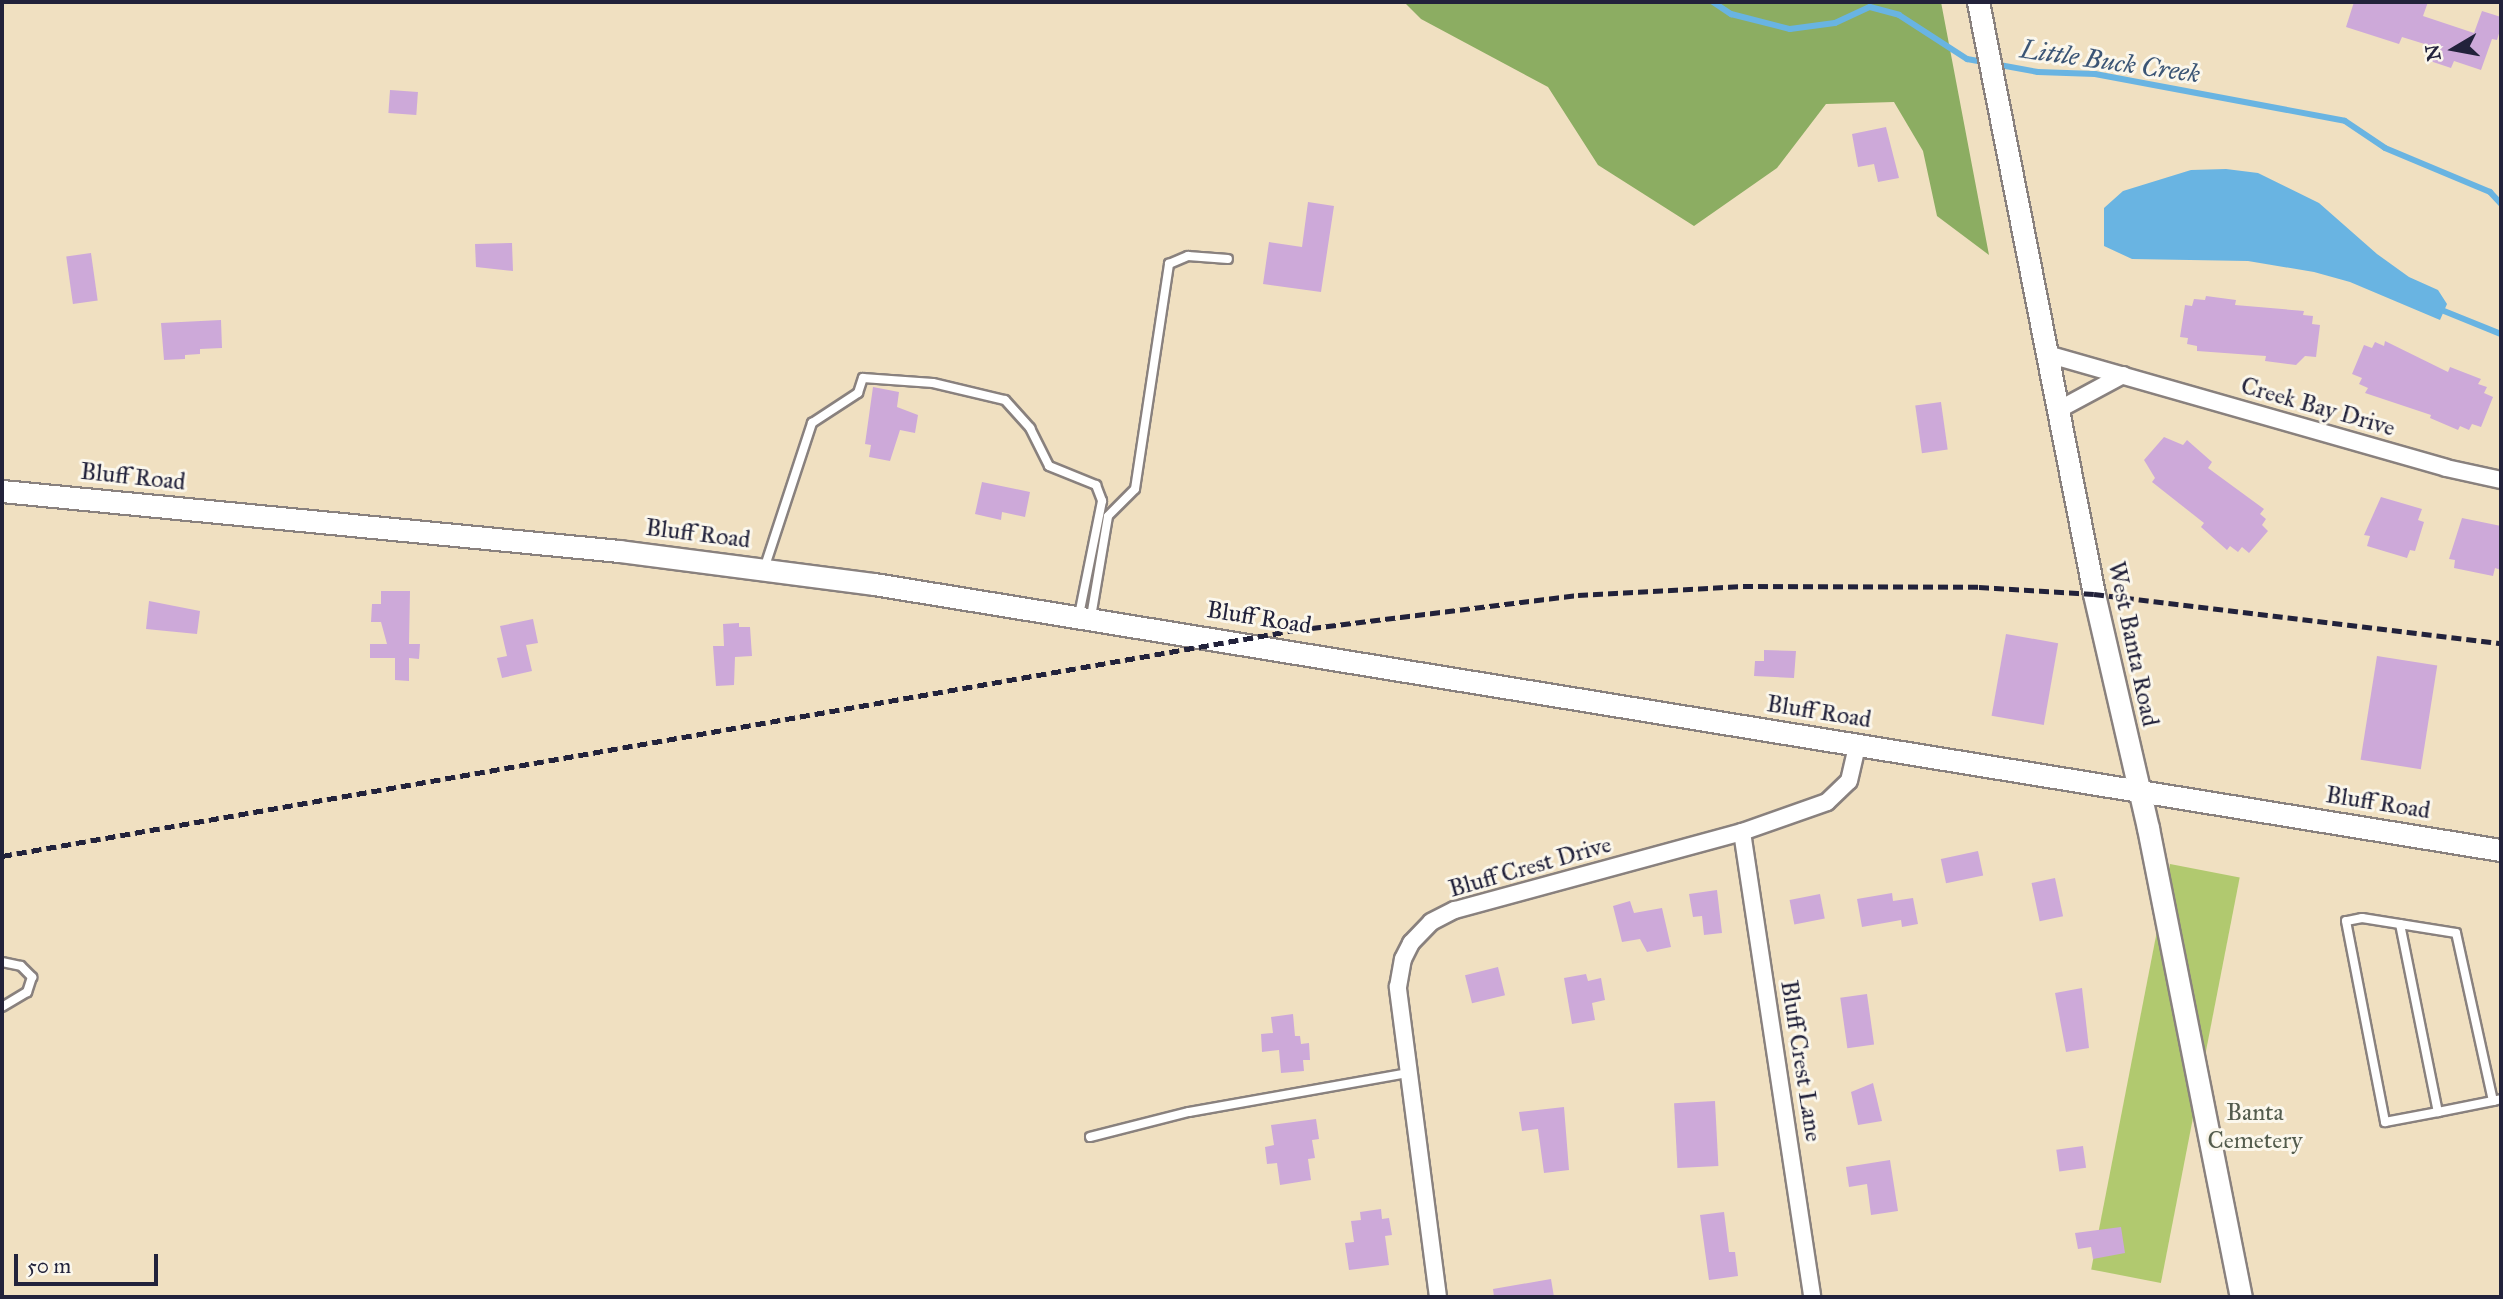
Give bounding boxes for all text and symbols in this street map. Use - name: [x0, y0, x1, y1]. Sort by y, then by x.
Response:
- north arrow: [2419, 14, 2489, 84]
- water label: Little Buck Creek: [2018, 34, 2202, 90]
- text: N: [2420, 43, 2446, 63]
- street label: Creek Bay Drive: [2238, 371, 2398, 443]
- street label: Bluff Road: [79, 457, 187, 497]
- street label: Bluff Road: [644, 513, 752, 555]
- street label: West Banta Road: [2101, 559, 2165, 729]
- street label: Bluff Road: [1205, 596, 1313, 640]
- street label: Bluff Road: [1765, 690, 1873, 734]
- street label: Bluff Road: [2324, 781, 2432, 825]
- street label: Bluff Crest Drive: [1445, 830, 1615, 904]
- street label: Bluff Crest Lane: [1774, 978, 1828, 1144]
- park label: Banta Cemetery: [2207, 1099, 2303, 1155]
- scale bar: [18, 1240, 161, 1284]
- text: 50 m: [27, 1253, 71, 1279]

